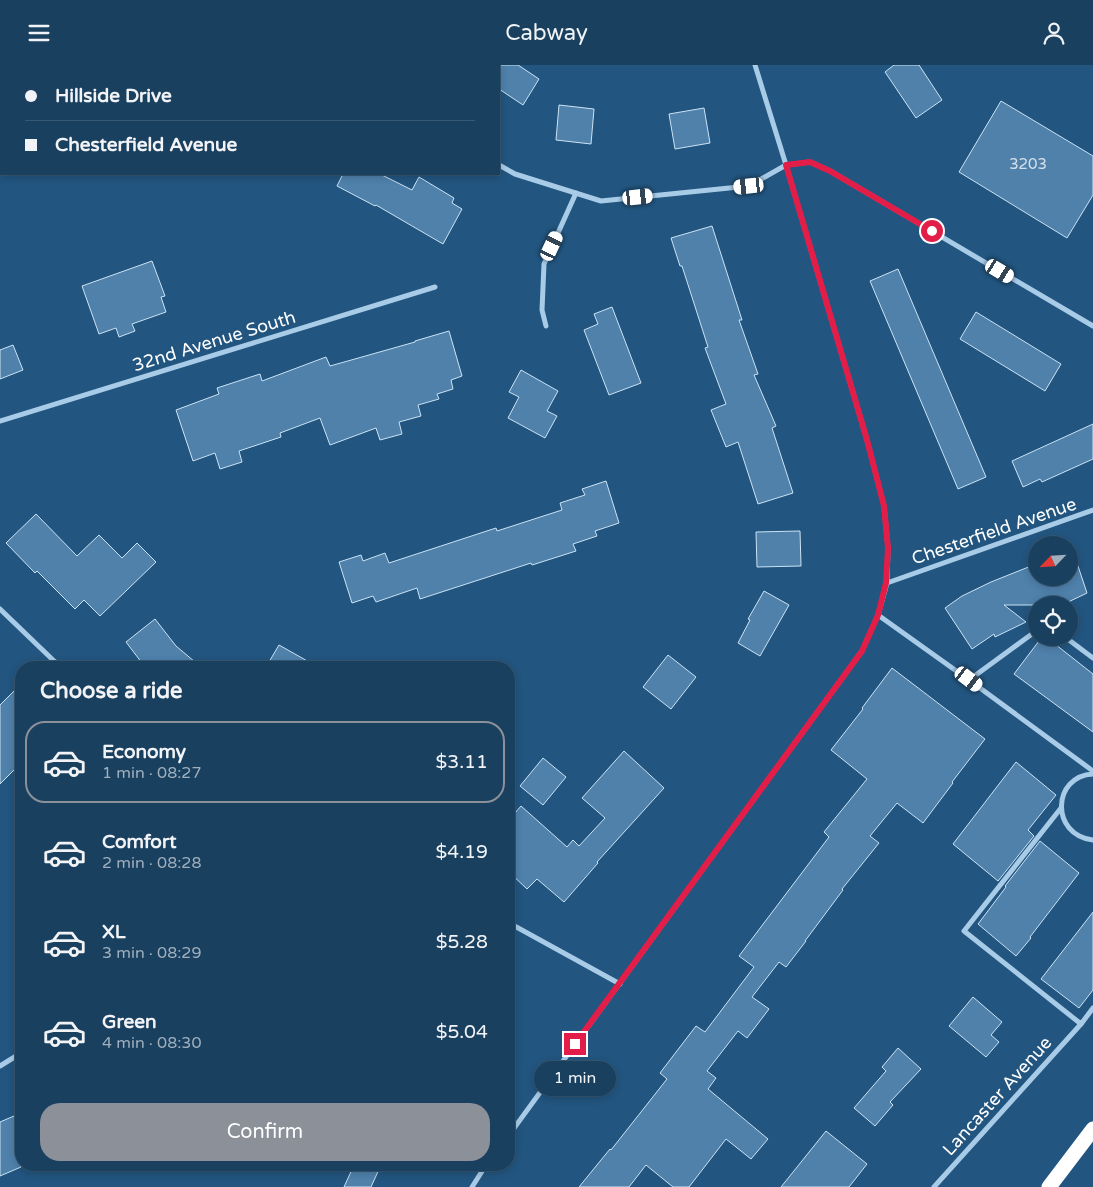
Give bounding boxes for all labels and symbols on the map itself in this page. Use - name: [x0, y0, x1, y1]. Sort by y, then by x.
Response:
- house number: 3203: [1009, 155, 1047, 173]
- car: [733, 177, 764, 195]
- car: [622, 188, 653, 206]
- route start: [921, 220, 943, 242]
- car: [538, 229, 565, 263]
- car: [983, 257, 1016, 285]
- street label: 32nd Avenue South: [130, 306, 298, 376]
- street label: Chesterfield Avenue: [909, 492, 1079, 570]
- north arrow: [1028, 536, 1078, 586]
- car: [952, 664, 985, 694]
- street label: Lancaster Avenue: [938, 1032, 1056, 1160]
- route end: [564, 1033, 586, 1055]
- callout: 1 min: [534, 1061, 616, 1097]

